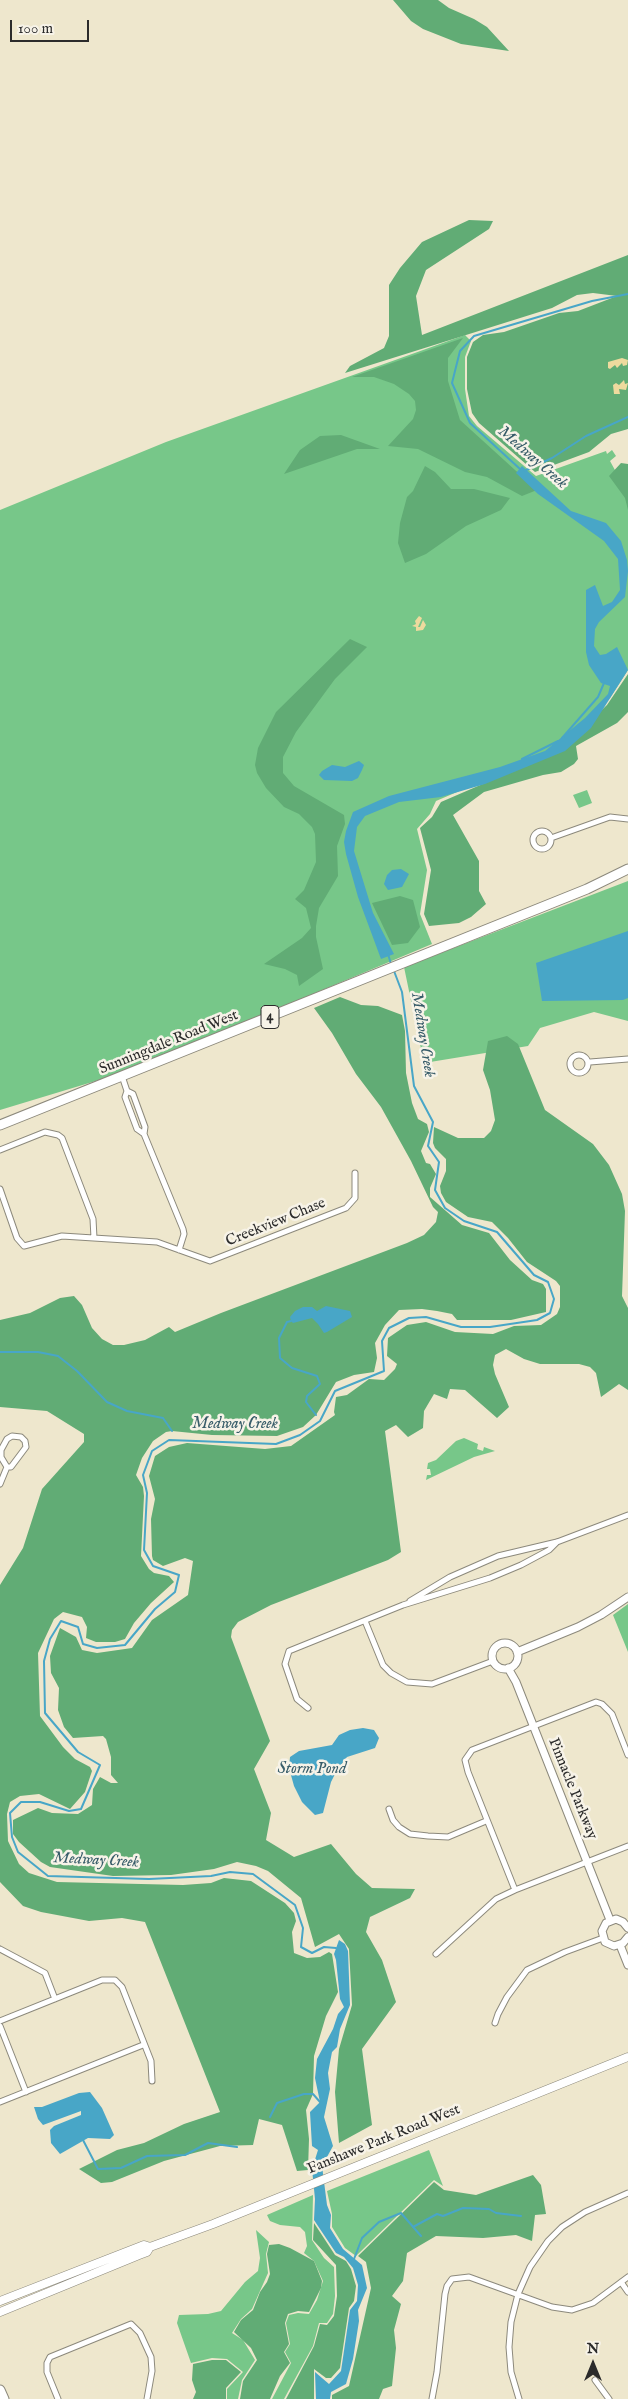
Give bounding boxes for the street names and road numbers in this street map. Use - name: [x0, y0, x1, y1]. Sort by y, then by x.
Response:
- road number: 4: [261, 1006, 279, 1028]
- street label: Sunningdale Road West: [97, 1007, 241, 1079]
- street label: Creekview Chase: [224, 1195, 328, 1251]
- street label: Pinnacle Parkway: [543, 1736, 601, 1842]
- street label: Fanshawe Park Road West: [305, 2101, 463, 2179]

